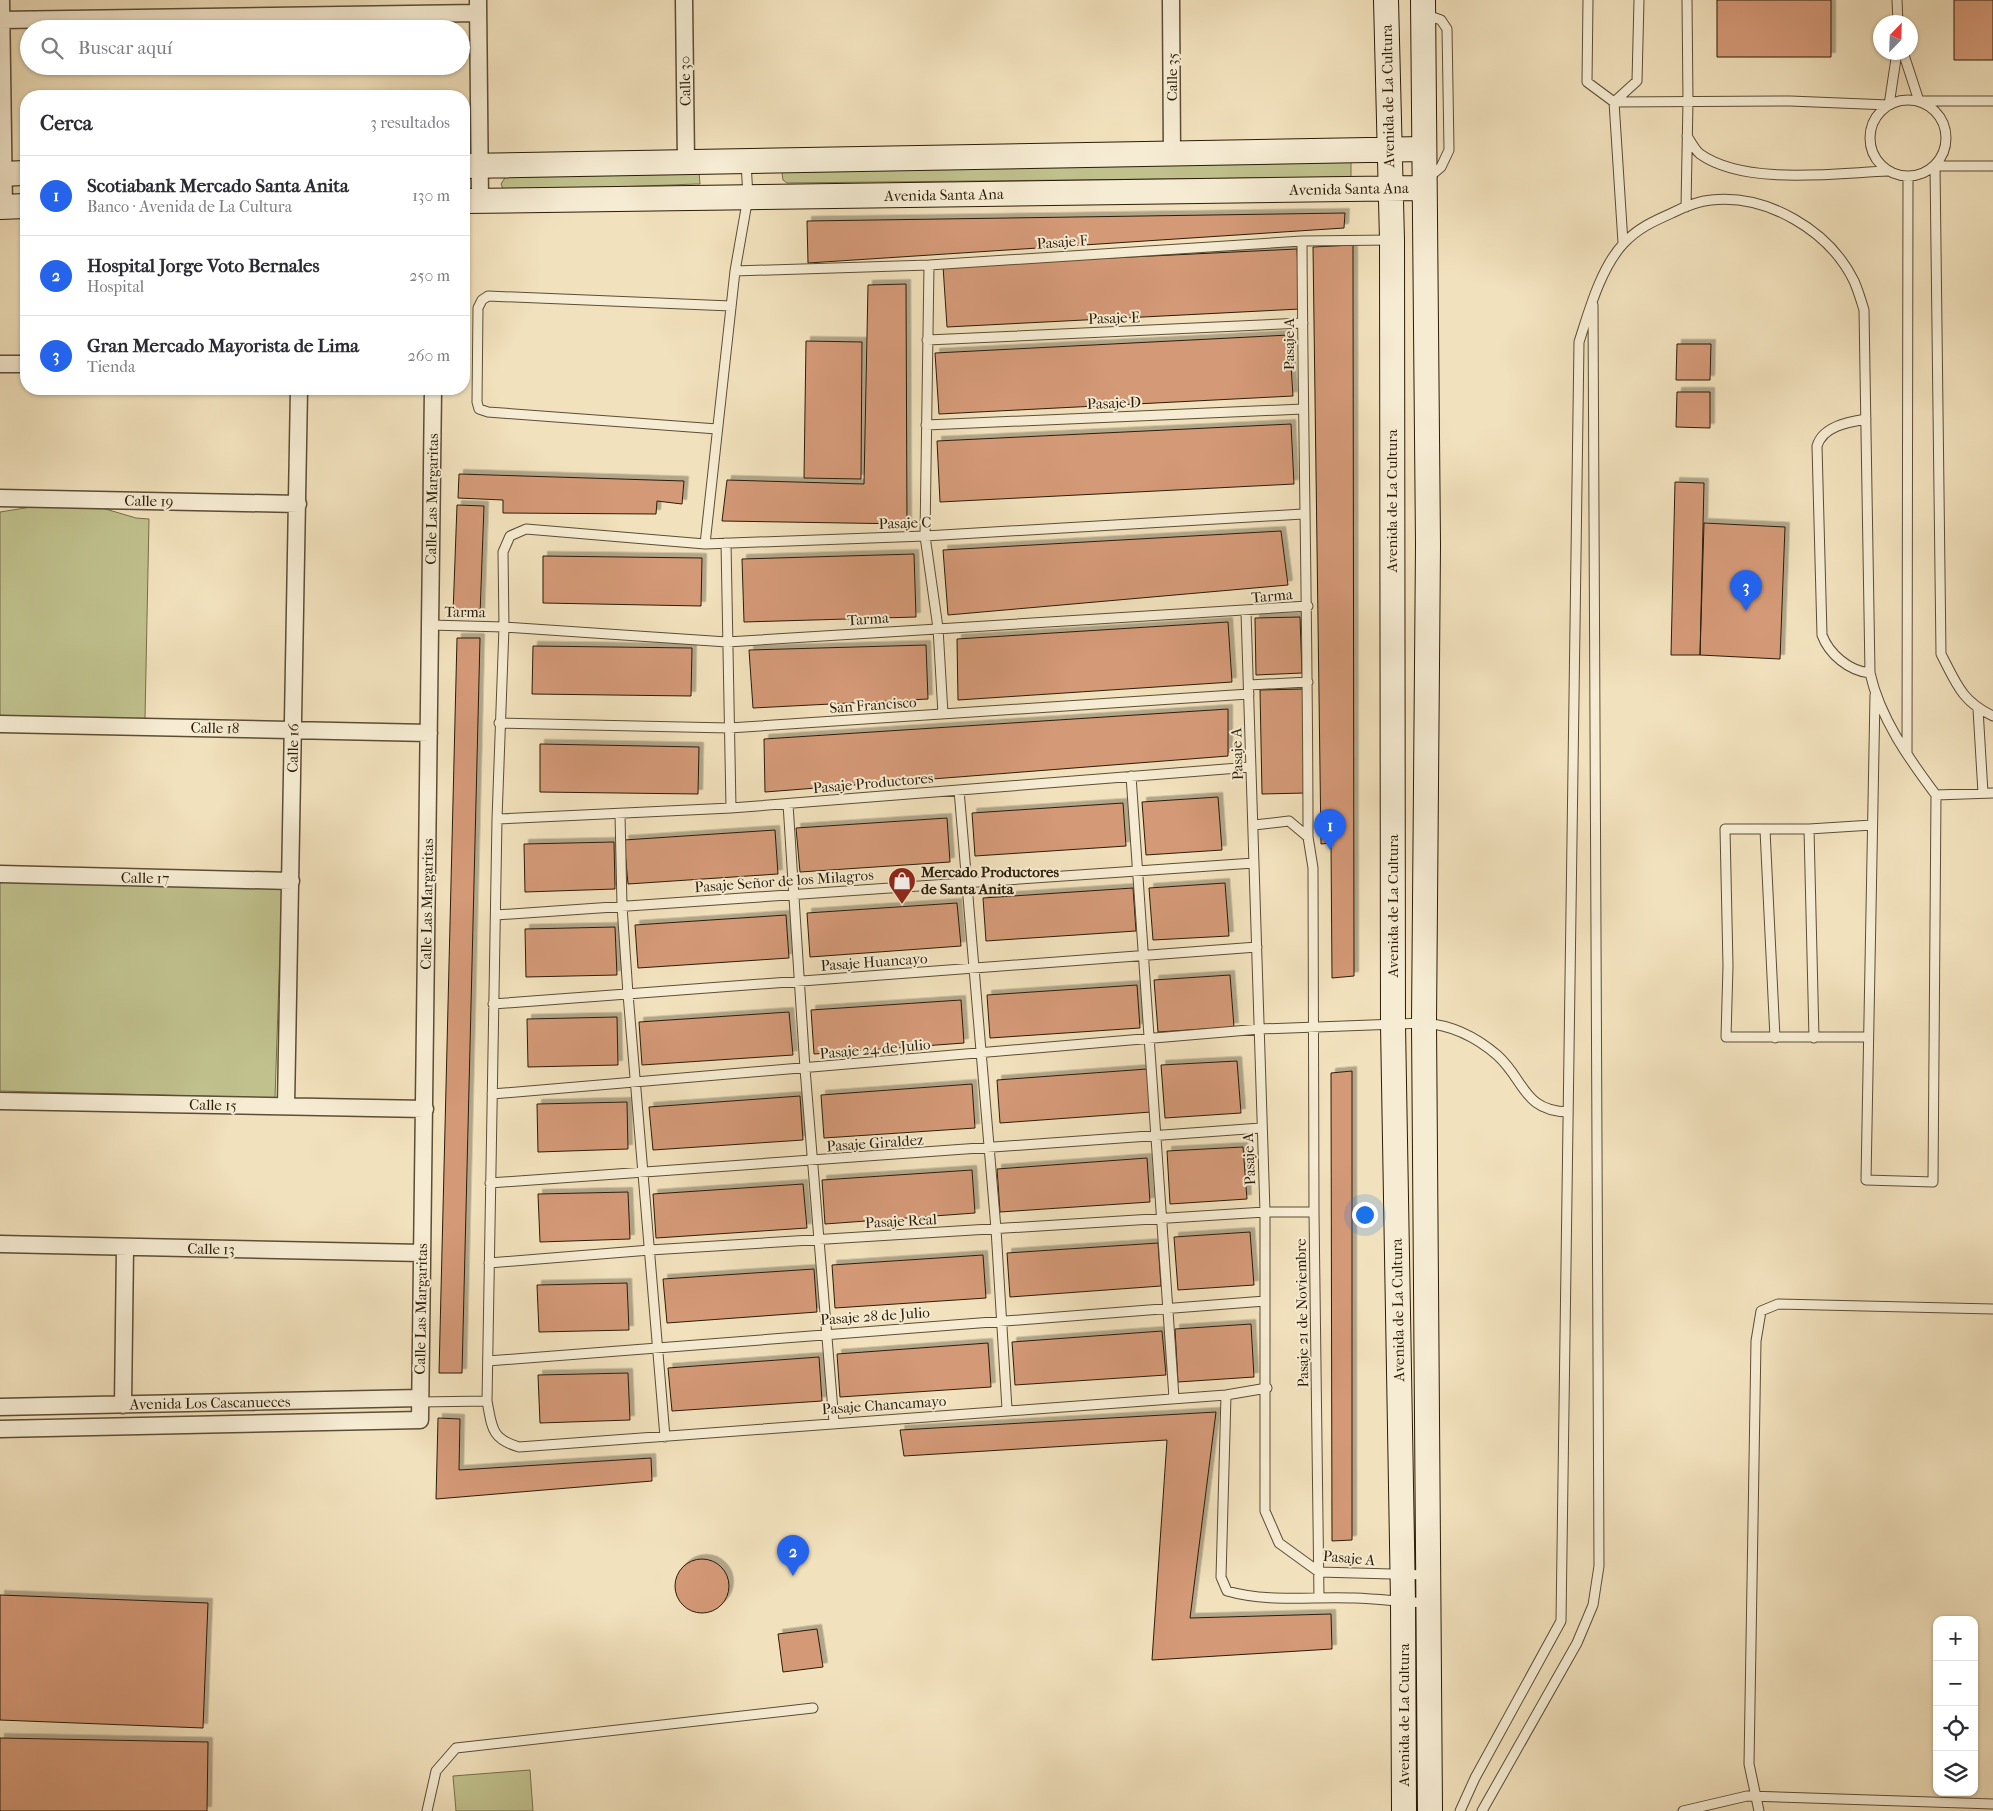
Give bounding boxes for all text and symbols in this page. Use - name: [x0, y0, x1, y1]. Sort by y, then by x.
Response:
- north arrow: [1873, 15, 1918, 60]
- search box: [20, 20, 470, 75]
- street label: Avenida de La Cultura: [1378, 23, 1398, 169]
- icon: search: [38, 34, 66, 62]
- text: Buscar aquí: [78, 37, 172, 59]
- street label: Calle 35: [1163, 53, 1181, 101]
- street label: Calle 30: [676, 56, 694, 106]
- text: Cerca: [40, 111, 92, 135]
- text: 3 resultados: [370, 113, 450, 132]
- text: Scotiabank Mercado Santa Anita: [87, 175, 349, 197]
- street label: Avenida Santa Ana: [1288, 179, 1410, 199]
- street label: Avenida Santa Ana: [883, 185, 1005, 205]
- text: 1: [53, 186, 59, 205]
- text: 130 m: [412, 186, 450, 205]
- text: Banco · Avenida de La Cultura: [87, 197, 292, 216]
- street label: Pasaje F: [1036, 231, 1088, 253]
- text: Hospital Jorge Voto Bernales: [87, 255, 319, 277]
- text: 2: [52, 266, 60, 285]
- text: 250 m: [409, 266, 450, 285]
- text: Hospital: [87, 277, 144, 296]
- street label: Pasaje E: [1088, 308, 1140, 328]
- street label: Pasaje A: [1280, 317, 1298, 370]
- text: Gran Mercado Mayorista de Lima: [87, 335, 359, 357]
- text: 3: [53, 346, 59, 365]
- text: 260 m: [408, 346, 450, 365]
- text: Tienda: [87, 357, 135, 376]
- street label: Pasaje D: [1087, 393, 1141, 413]
- street label: Avenida de La Cultura: [1383, 428, 1401, 574]
- street label: Calle Las Margaritas: [422, 433, 442, 565]
- street label: Calle 19: [124, 492, 174, 510]
- street label: Pasaje C: [878, 513, 932, 533]
- pin: 3: [1730, 570, 1762, 611]
- street label: Tarma: [1251, 585, 1295, 607]
- street label: Tarma: [444, 603, 487, 621]
- street label: Tarma: [847, 608, 890, 629]
- street label: San Francisco: [829, 693, 918, 717]
- street label: Calle 18: [190, 719, 240, 737]
- street label: Calle 16: [284, 722, 302, 773]
- street label: Pasaje A: [1227, 727, 1247, 781]
- street label: Pasaje Productores: [812, 769, 934, 797]
- pin: 1: [1314, 809, 1346, 850]
- street label: Avenida de La Cultura: [1384, 833, 1402, 979]
- street label: Calle Las Margaritas: [417, 838, 437, 970]
- place label: Mercado Productores de Santa Anita: [920, 863, 1060, 898]
- street label: Pasaje Señor de los Milagros: [694, 866, 875, 896]
- shop icon: Mercado Productores de Santa Anita: [887, 866, 917, 905]
- street label: Calle 17: [121, 869, 169, 887]
- street label: Pasaje Huancayo: [820, 949, 928, 975]
- street label: Pasaje 24 de Julio: [819, 1035, 932, 1063]
- street label: Calle 15: [189, 1096, 237, 1114]
- street label: Pasaje Giraldez: [826, 1131, 925, 1155]
- street label: Pasaje A: [1239, 1132, 1259, 1186]
- your location: [1352, 1202, 1378, 1228]
- street label: Pasaje Real: [865, 1210, 937, 1232]
- street label: Avenida de La Cultura: [1388, 1237, 1408, 1383]
- street label: Pasaje 21 de Noviembre: [1292, 1238, 1312, 1388]
- street label: Calle 13: [187, 1240, 235, 1258]
- street label: Calle Las Margaritas: [411, 1243, 431, 1375]
- street label: Pasaje 28 de Julio: [820, 1303, 931, 1329]
- street label: Pasaje Chancamayo: [821, 1392, 947, 1418]
- street label: Avenida Los Cascanueces: [128, 1393, 291, 1413]
- pin: 2: [777, 1535, 809, 1576]
- street label: Pasaje A: [1322, 1547, 1376, 1569]
- map controls: [1933, 1616, 1978, 1796]
- button: +: [1933, 1616, 1978, 1661]
- street label: Avenida de La Cultura: [1395, 1642, 1413, 1788]
- button: −: [1933, 1661, 1978, 1706]
- button: locate: [1933, 1706, 1978, 1751]
- button: layers: [1933, 1751, 1978, 1796]

